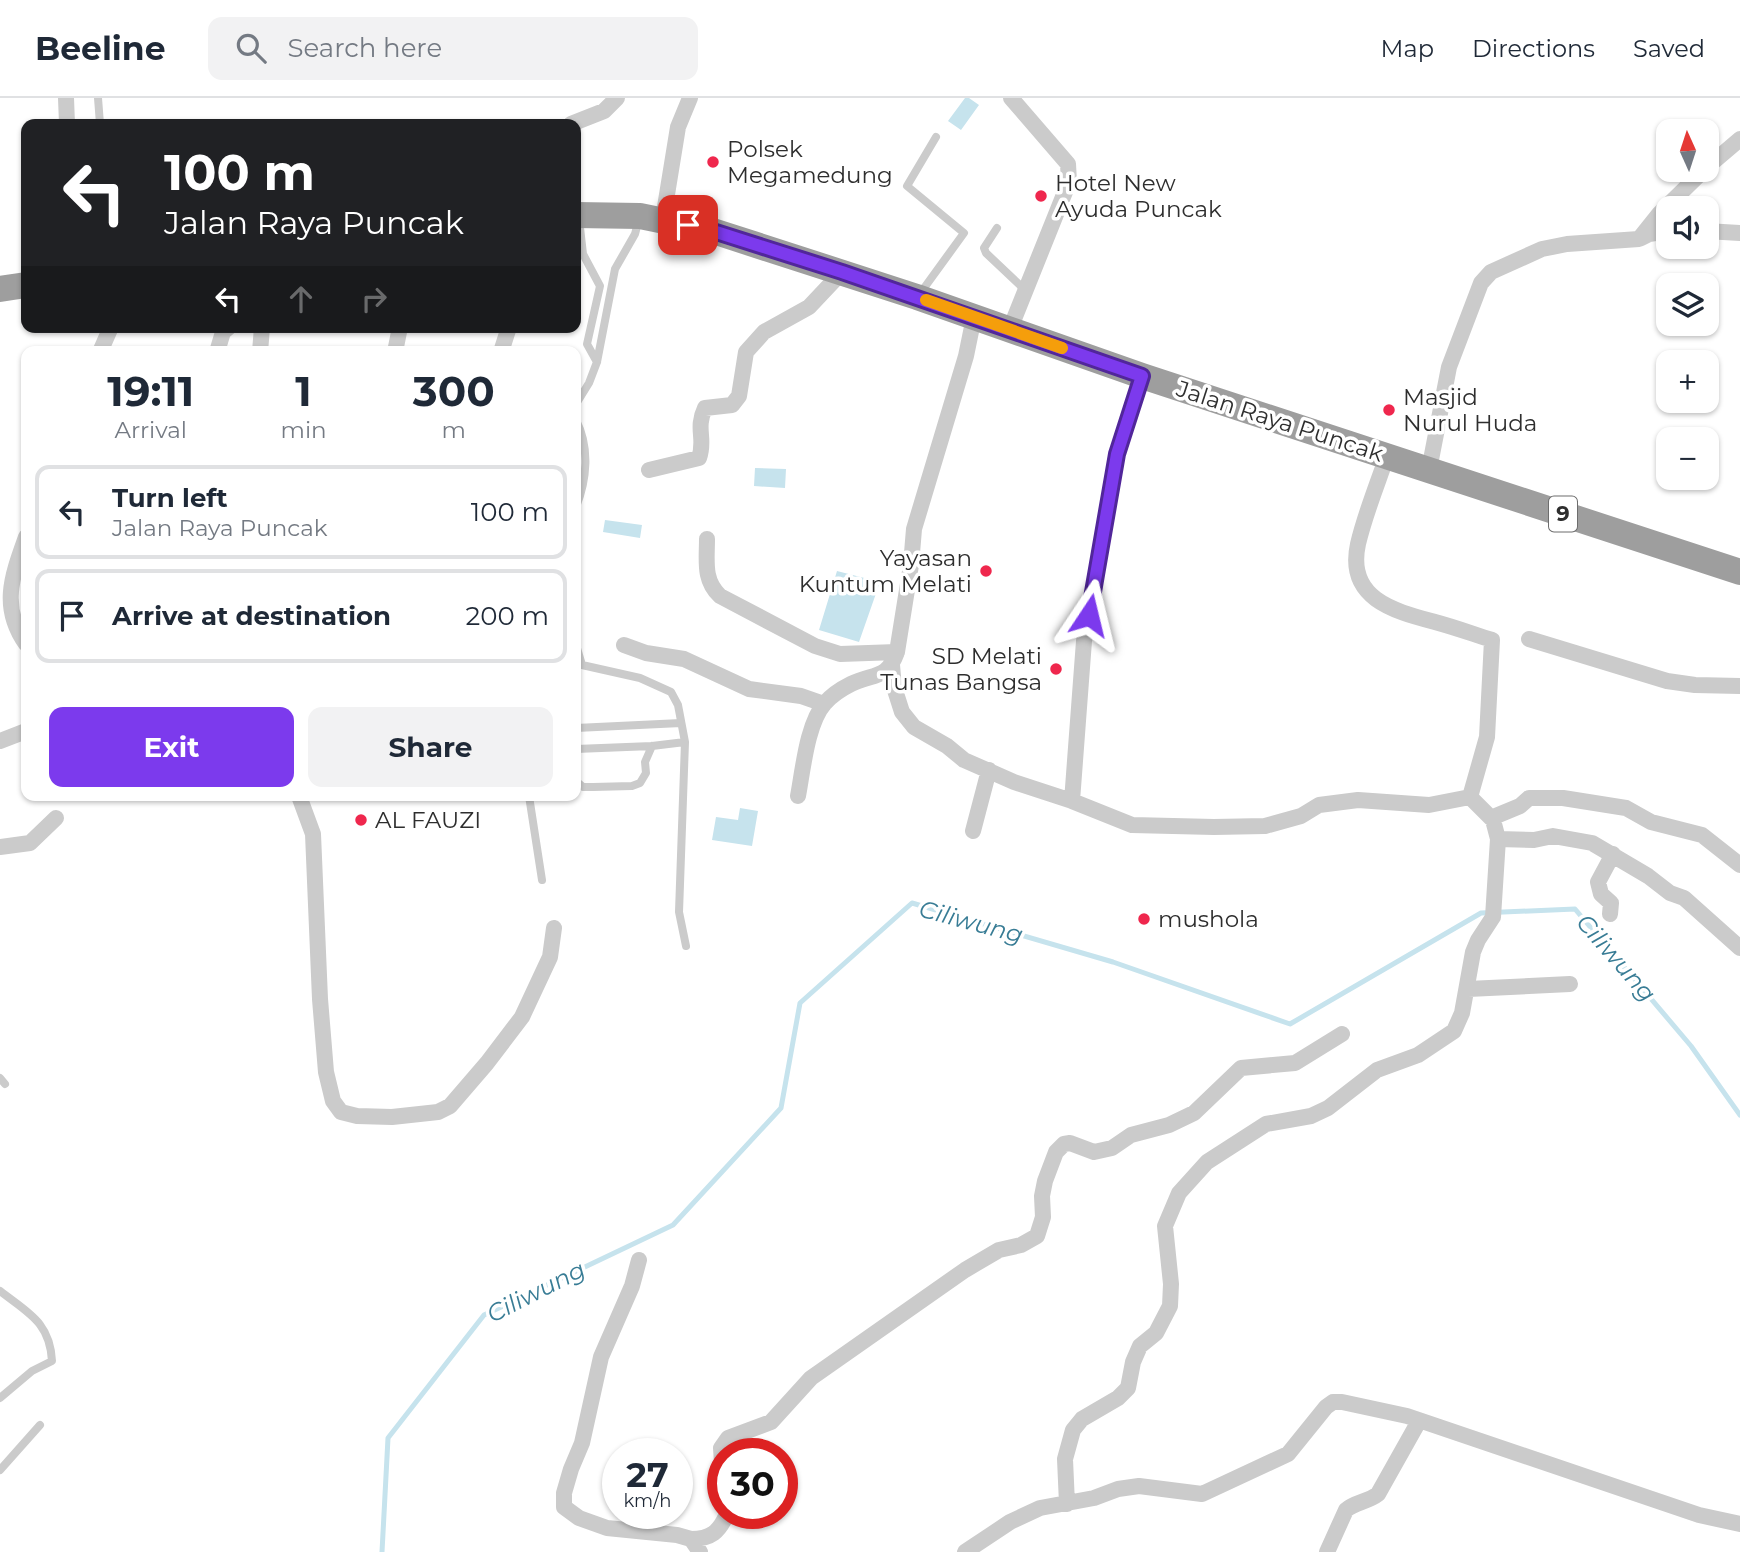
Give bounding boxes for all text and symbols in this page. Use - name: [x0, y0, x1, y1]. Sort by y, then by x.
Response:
- search box: [208, 17, 698, 80]
- text: Beeline: [35, 28, 166, 68]
- icon: search: [232, 29, 270, 67]
- text: Search here: [288, 32, 442, 64]
- text: Map: [1381, 34, 1434, 63]
- text: Directions: [1472, 34, 1595, 63]
- text: Saved: [1633, 34, 1705, 63]
- north arrow: [1656, 119, 1718, 182]
- map controls: [1656, 119, 1719, 490]
- place label: Polsek Megamedung: [727, 135, 893, 189]
- text: 100 m: [164, 143, 315, 202]
- icon: left: [49, 147, 140, 238]
- marker: Polsek Megamedung: [705, 154, 721, 170]
- place label: Hotel New Ayuda Puncak: [1055, 169, 1222, 223]
- marker: Hotel New Ayuda Puncak: [1033, 188, 1049, 204]
- pin: [658, 195, 718, 255]
- button: sound: [1656, 196, 1719, 259]
- text: Jalan Raya Puncak: [164, 203, 464, 242]
- icon: arrive: [669, 206, 707, 244]
- button: layers: [1656, 273, 1719, 336]
- icon: left: [209, 280, 247, 318]
- icon: ahead: [282, 280, 320, 318]
- icon: right: [355, 280, 393, 318]
- button: +: [1656, 350, 1719, 413]
- text: 19:11: [107, 365, 194, 417]
- text: 1: [295, 365, 312, 417]
- text: 300: [413, 365, 495, 417]
- street label: Jalan Raya Puncak: [1172, 374, 1387, 468]
- place label: Masjid Nurul Huda: [1403, 383, 1537, 437]
- marker: Masjid Nurul Huda: [1381, 402, 1397, 418]
- text: Arrival: [114, 416, 187, 444]
- text: min: [281, 416, 327, 444]
- text: m: [442, 416, 466, 444]
- button: −: [1656, 427, 1719, 490]
- text: Turn left: [112, 482, 228, 514]
- icon: left: [53, 493, 91, 531]
- text: 100 m: [471, 496, 549, 528]
- road number: 9: [1549, 496, 1577, 532]
- text: Jalan Raya Puncak: [112, 514, 327, 542]
- place label: Yayasan Kuntum Melati: [799, 544, 972, 598]
- marker: Yayasan Kuntum Melati: [978, 563, 994, 579]
- position arrow: [1052, 578, 1126, 652]
- icon: arrive: [53, 597, 91, 635]
- text: Arrive at destination: [112, 600, 391, 632]
- text: 200 m: [465, 600, 549, 632]
- place label: SD Melati Tunas Bangsa: [880, 642, 1042, 696]
- marker: SD Melati Tunas Bangsa: [1048, 661, 1064, 677]
- button: Exit: [49, 707, 294, 787]
- button: Share: [308, 707, 553, 787]
- place label: AL FAUZI: [375, 806, 481, 834]
- marker: AL FAUZI: [353, 812, 369, 828]
- water label: Ciliwung: [916, 894, 1026, 949]
- place label: mushola: [1158, 905, 1259, 933]
- water label: Ciliwung: [1570, 908, 1662, 1007]
- marker: mushola: [1136, 911, 1152, 927]
- water label: Ciliwung: [482, 1254, 590, 1329]
- speed limit sign: 30: [707, 1438, 798, 1529]
- text: 27: [626, 1453, 669, 1496]
- text: km/h: [623, 1490, 672, 1512]

